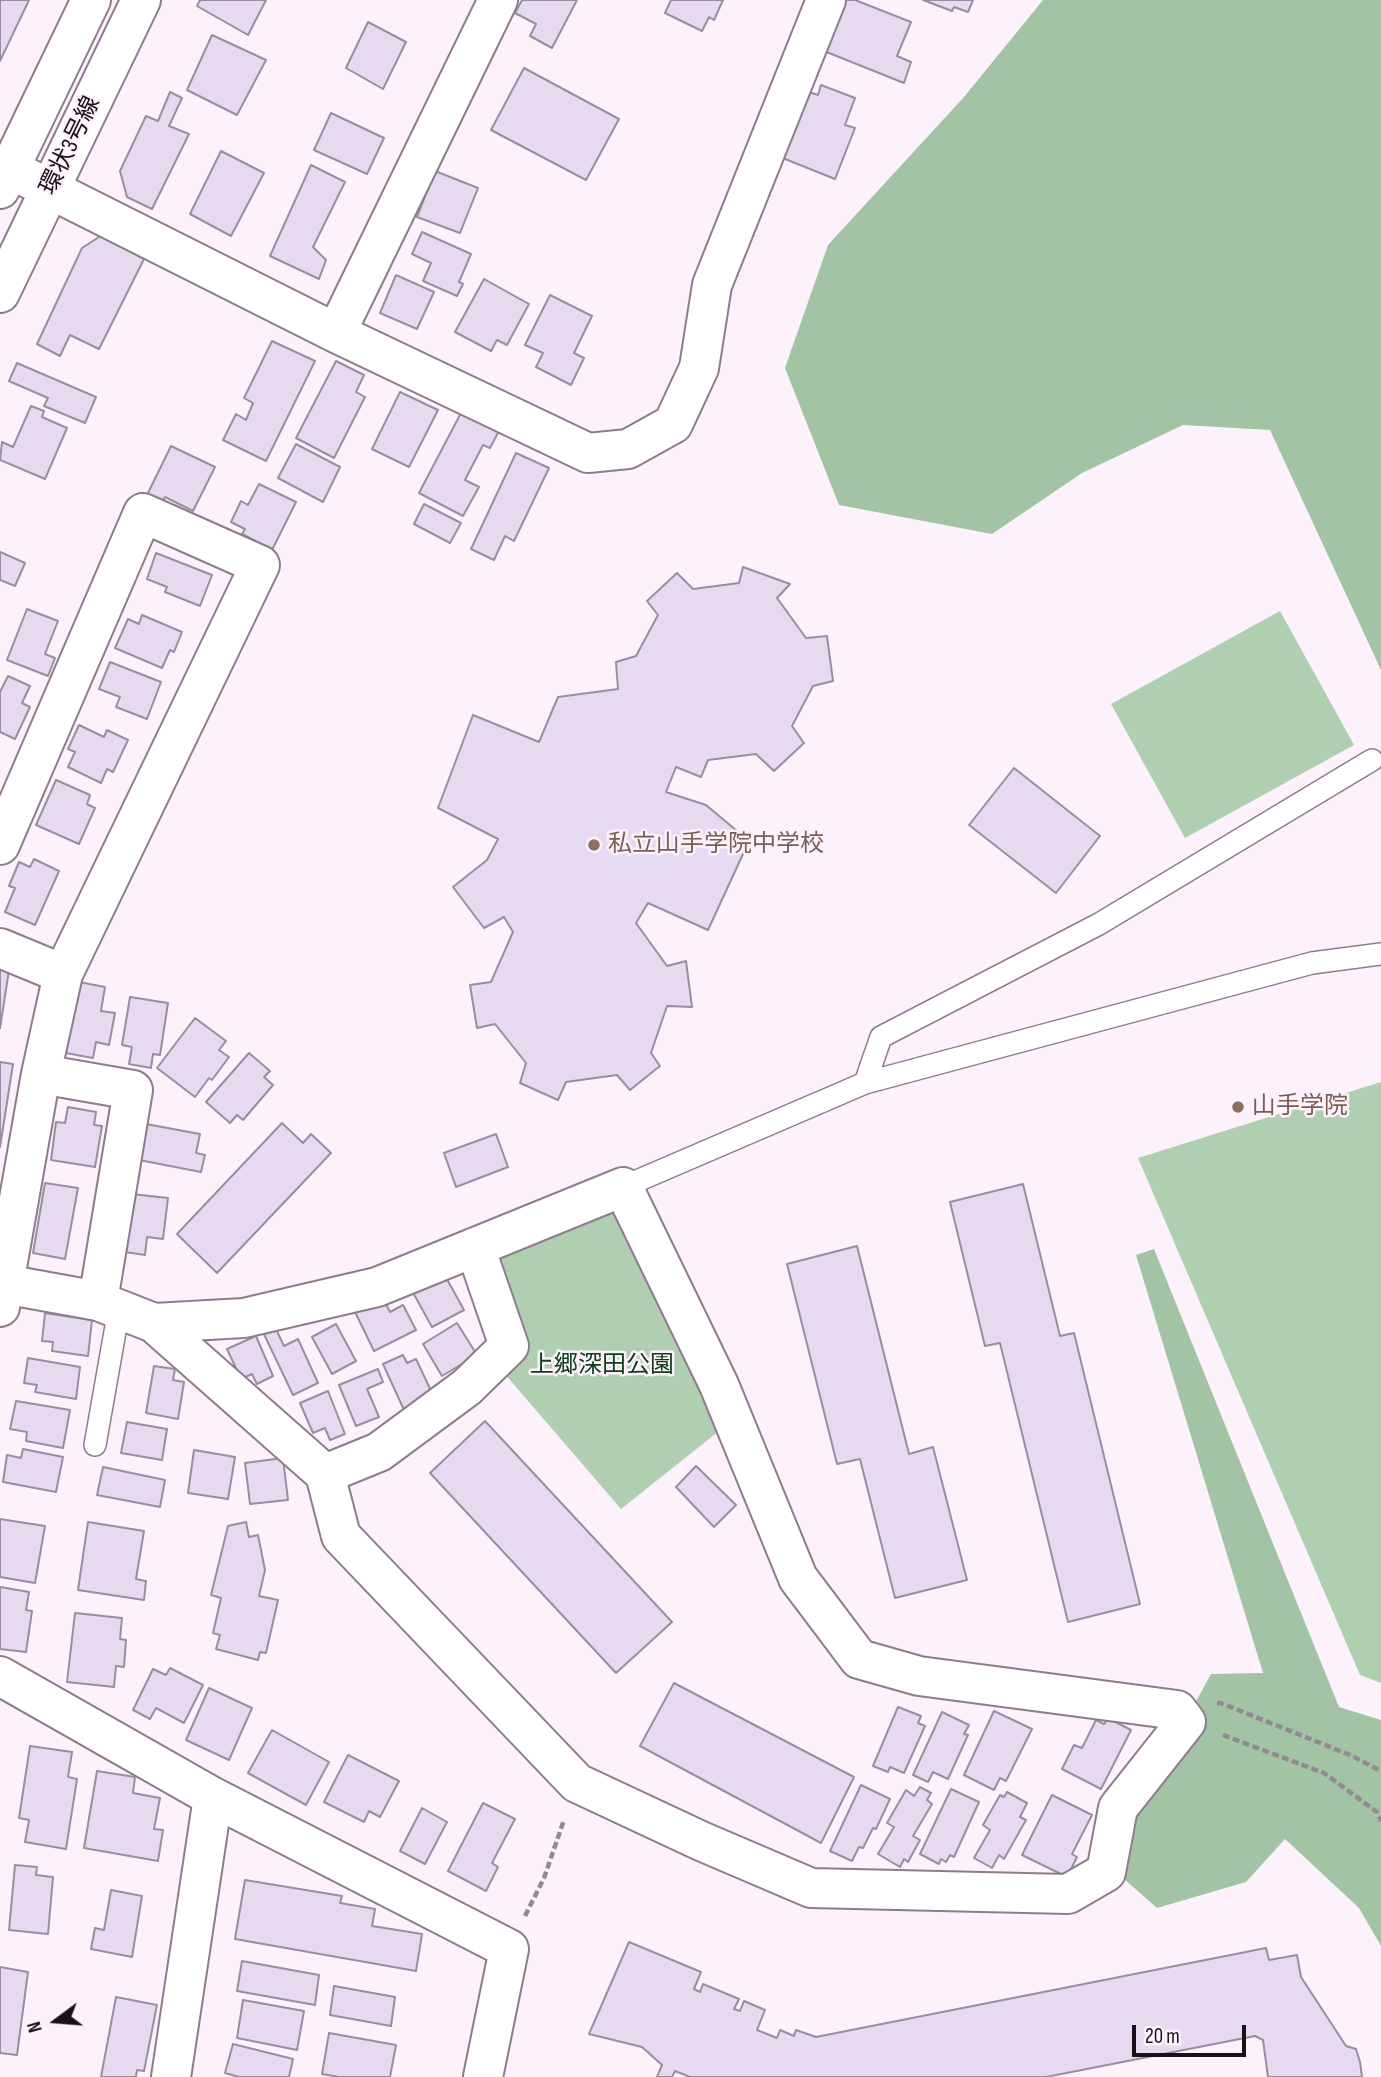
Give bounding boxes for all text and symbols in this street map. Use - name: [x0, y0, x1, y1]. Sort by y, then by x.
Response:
- street label: 環状3号線: [35, 92, 107, 200]
- place label: 私立山手学院中学校: [608, 831, 824, 859]
- marker: 私立山手学院中学校: [586, 837, 602, 853]
- place label: 山手学院: [1252, 1093, 1348, 1121]
- marker: 山手学院: [1230, 1099, 1246, 1115]
- park label: 上郷深田公園: [530, 1352, 674, 1380]
- north arrow: [21, 1986, 91, 2056]
- scale bar: [1136, 2010, 1250, 2054]
- text: N: [23, 2019, 48, 2035]
- text: 20 m: [1145, 2024, 1180, 2049]

